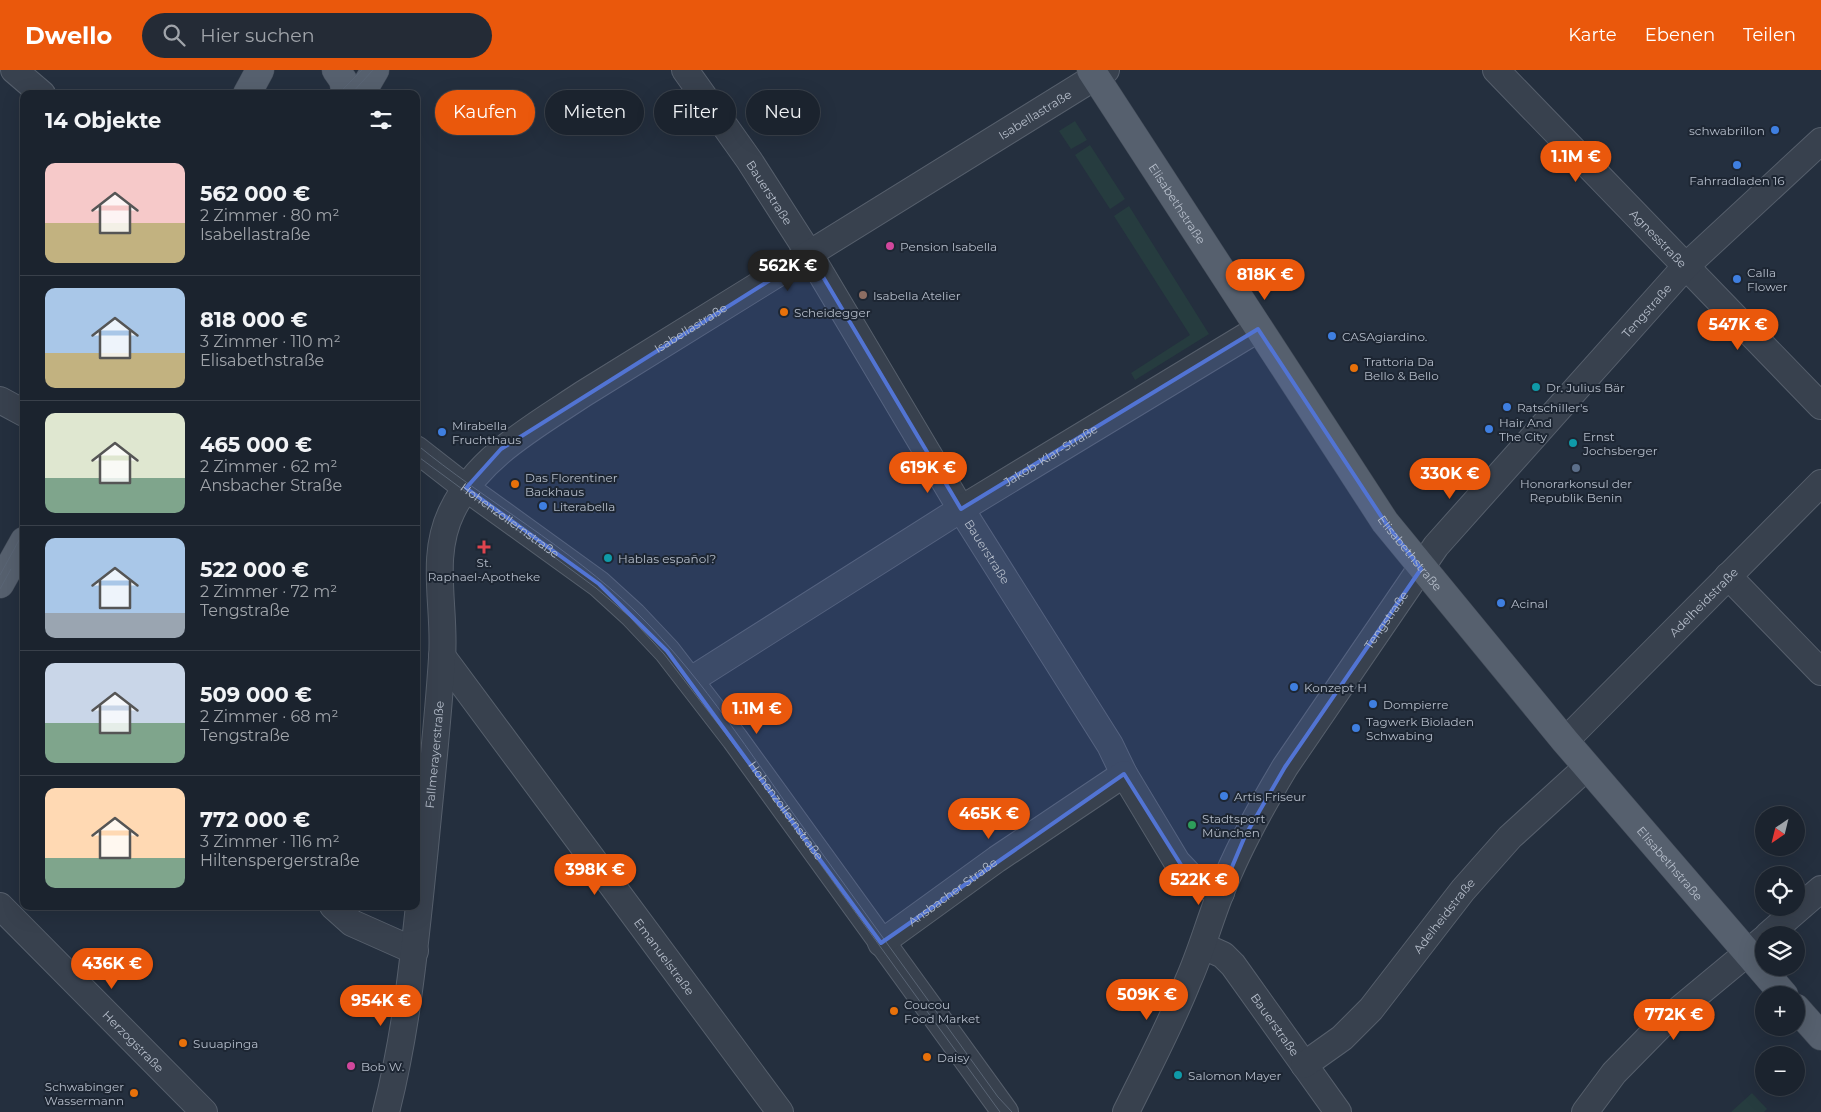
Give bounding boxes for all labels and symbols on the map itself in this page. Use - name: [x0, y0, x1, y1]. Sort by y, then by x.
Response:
- street label: Isabellastraße: [995, 86, 1074, 142]
- place label: schwabrillon: [1689, 123, 1765, 138]
- marker: schwabrillon: [1769, 124, 1781, 136]
- pin: 1.1M €: [1535, 140, 1617, 183]
- street label: Bauerstraße: [744, 157, 796, 228]
- marker: Fahrradladen 16: [1731, 159, 1743, 171]
- street label: Elisabethstraße: [1146, 160, 1209, 246]
- place label: Fahrradladen 16: [1689, 173, 1785, 188]
- street label: Agnesstraße: [1627, 206, 1690, 271]
- place label: Pension Isabella: [900, 239, 997, 254]
- marker: Pension Isabella: [884, 240, 896, 252]
- pin: 562K €: [747, 250, 829, 292]
- pin: 818K €: [1224, 258, 1306, 301]
- place label: Calla Flower: [1747, 265, 1788, 294]
- marker: Calla Flower: [1731, 273, 1743, 285]
- street label: Tengstraße: [1618, 280, 1674, 340]
- place label: Isabella Atelier: [873, 288, 961, 303]
- marker: Isabella Atelier: [857, 289, 869, 301]
- street label: Isabellastraße: [651, 299, 730, 356]
- place label: Scheidegger: [794, 305, 871, 320]
- marker: Scheidegger: [778, 306, 790, 318]
- pin: 547K €: [1697, 308, 1779, 351]
- place label: CASAgiardino.: [1342, 329, 1427, 344]
- marker: CASAgiardino.: [1326, 330, 1338, 342]
- place label: Trattoria Da Bello & Bello: [1364, 354, 1439, 383]
- marker: Trattoria Da Bello & Bello: [1348, 362, 1360, 374]
- place label: Dr. Julius Bär: [1546, 380, 1625, 395]
- marker: Dr. Julius Bär: [1530, 381, 1542, 393]
- place label: Ratschiller's: [1517, 400, 1588, 415]
- marker: Ratschiller's: [1501, 401, 1513, 413]
- place label: Hair And The City: [1499, 415, 1552, 444]
- place label: Mirabella Fruchthaus: [452, 418, 521, 447]
- street label: Jakob-Klar-Straße: [1000, 421, 1100, 490]
- marker: Hair And The City: [1483, 423, 1495, 435]
- marker: Mirabella Fruchthaus: [436, 426, 448, 438]
- place label: Ernst Jochsberger: [1582, 429, 1658, 458]
- marker: Ernst Jochsberger: [1567, 437, 1579, 449]
- pin: 619K €: [887, 452, 969, 494]
- pin: 330K €: [1409, 458, 1491, 500]
- marker: Honorarkonsul der Republik Benin: [1570, 462, 1582, 474]
- place label: Das Florentiner Backhaus: [525, 470, 618, 499]
- place label: Honorarkonsul der Republik Benin: [1520, 476, 1632, 505]
- marker: Das Florentiner Backhaus: [509, 478, 521, 490]
- street label: Hohenzollernstraße: [458, 479, 563, 561]
- place label: Literabella: [553, 499, 615, 514]
- marker: Literabella: [537, 500, 549, 512]
- street label: Elisabethstraße: [1375, 512, 1446, 594]
- street label: Bauerstraße: [962, 516, 1014, 587]
- marker: St. Raphael-Apotheke: [478, 541, 490, 553]
- place label: Hablas español?: [618, 551, 716, 566]
- marker: Hablas español?: [602, 552, 614, 564]
- place label: St. Raphael-Apotheke: [428, 555, 540, 584]
- street label: Adelheidstraße: [1666, 564, 1741, 640]
- street label: Tengstraße: [1361, 588, 1411, 652]
- place label: Acinal: [1511, 596, 1548, 611]
- marker: Acinal: [1495, 597, 1507, 609]
- place label: Konzept H: [1304, 680, 1367, 695]
- marker: Konzept H: [1288, 681, 1300, 693]
- pin: 1.1M €: [716, 692, 798, 735]
- place label: Dompierre: [1383, 697, 1448, 712]
- marker: Dompierre: [1367, 698, 1379, 710]
- street label: Fallmerayerstraße: [421, 700, 446, 809]
- place label: Tagwerk Bioladen Schwabing: [1366, 714, 1474, 743]
- marker: Tagwerk Bioladen Schwabing: [1350, 722, 1362, 734]
- street label: Hohenzollernstraße: [746, 758, 827, 862]
- place label: Artis Friseur: [1234, 789, 1306, 804]
- marker: Artis Friseur: [1218, 790, 1230, 802]
- pin: 465K €: [948, 798, 1030, 840]
- north arrow: [1755, 806, 1805, 856]
- place label: Stadtsport München: [1202, 811, 1266, 840]
- marker: Stadtsport München: [1186, 819, 1198, 831]
- street label: Elisabethstraße: [1634, 823, 1706, 903]
- pin: 398K €: [554, 854, 636, 896]
- street label: Ansbacher Straße: [905, 854, 1000, 929]
- pin: 522K €: [1158, 864, 1240, 906]
- street label: Adelheidstraße: [1410, 875, 1478, 956]
- street label: Emanuelstraße: [631, 915, 698, 998]
- pin: 436K €: [71, 948, 153, 990]
- pin: 509K €: [1106, 978, 1188, 1021]
- pin: 954K €: [340, 984, 422, 1027]
- street label: Bauerstraße: [1248, 990, 1303, 1059]
- place label: Coucou Food Market: [904, 997, 980, 1026]
- pin: 772K €: [1633, 998, 1715, 1041]
- marker: Coucou Food Market: [888, 1005, 900, 1017]
- street label: Herzogstraße: [100, 1007, 168, 1075]
- place label: Suuapinga: [193, 1036, 258, 1051]
- marker: Suuapinga: [177, 1037, 189, 1049]
- place label: Daisy: [937, 1050, 970, 1065]
- marker: Daisy: [921, 1051, 933, 1063]
- place label: Bob W.: [361, 1059, 404, 1074]
- marker: Bob W.: [345, 1060, 357, 1072]
- place label: Salomon Mayer: [1188, 1068, 1282, 1083]
- marker: Salomon Mayer: [1172, 1069, 1184, 1081]
- place label: Schwabinger Wassermann: [45, 1079, 124, 1108]
- marker: Schwabinger Wassermann: [128, 1087, 140, 1099]

